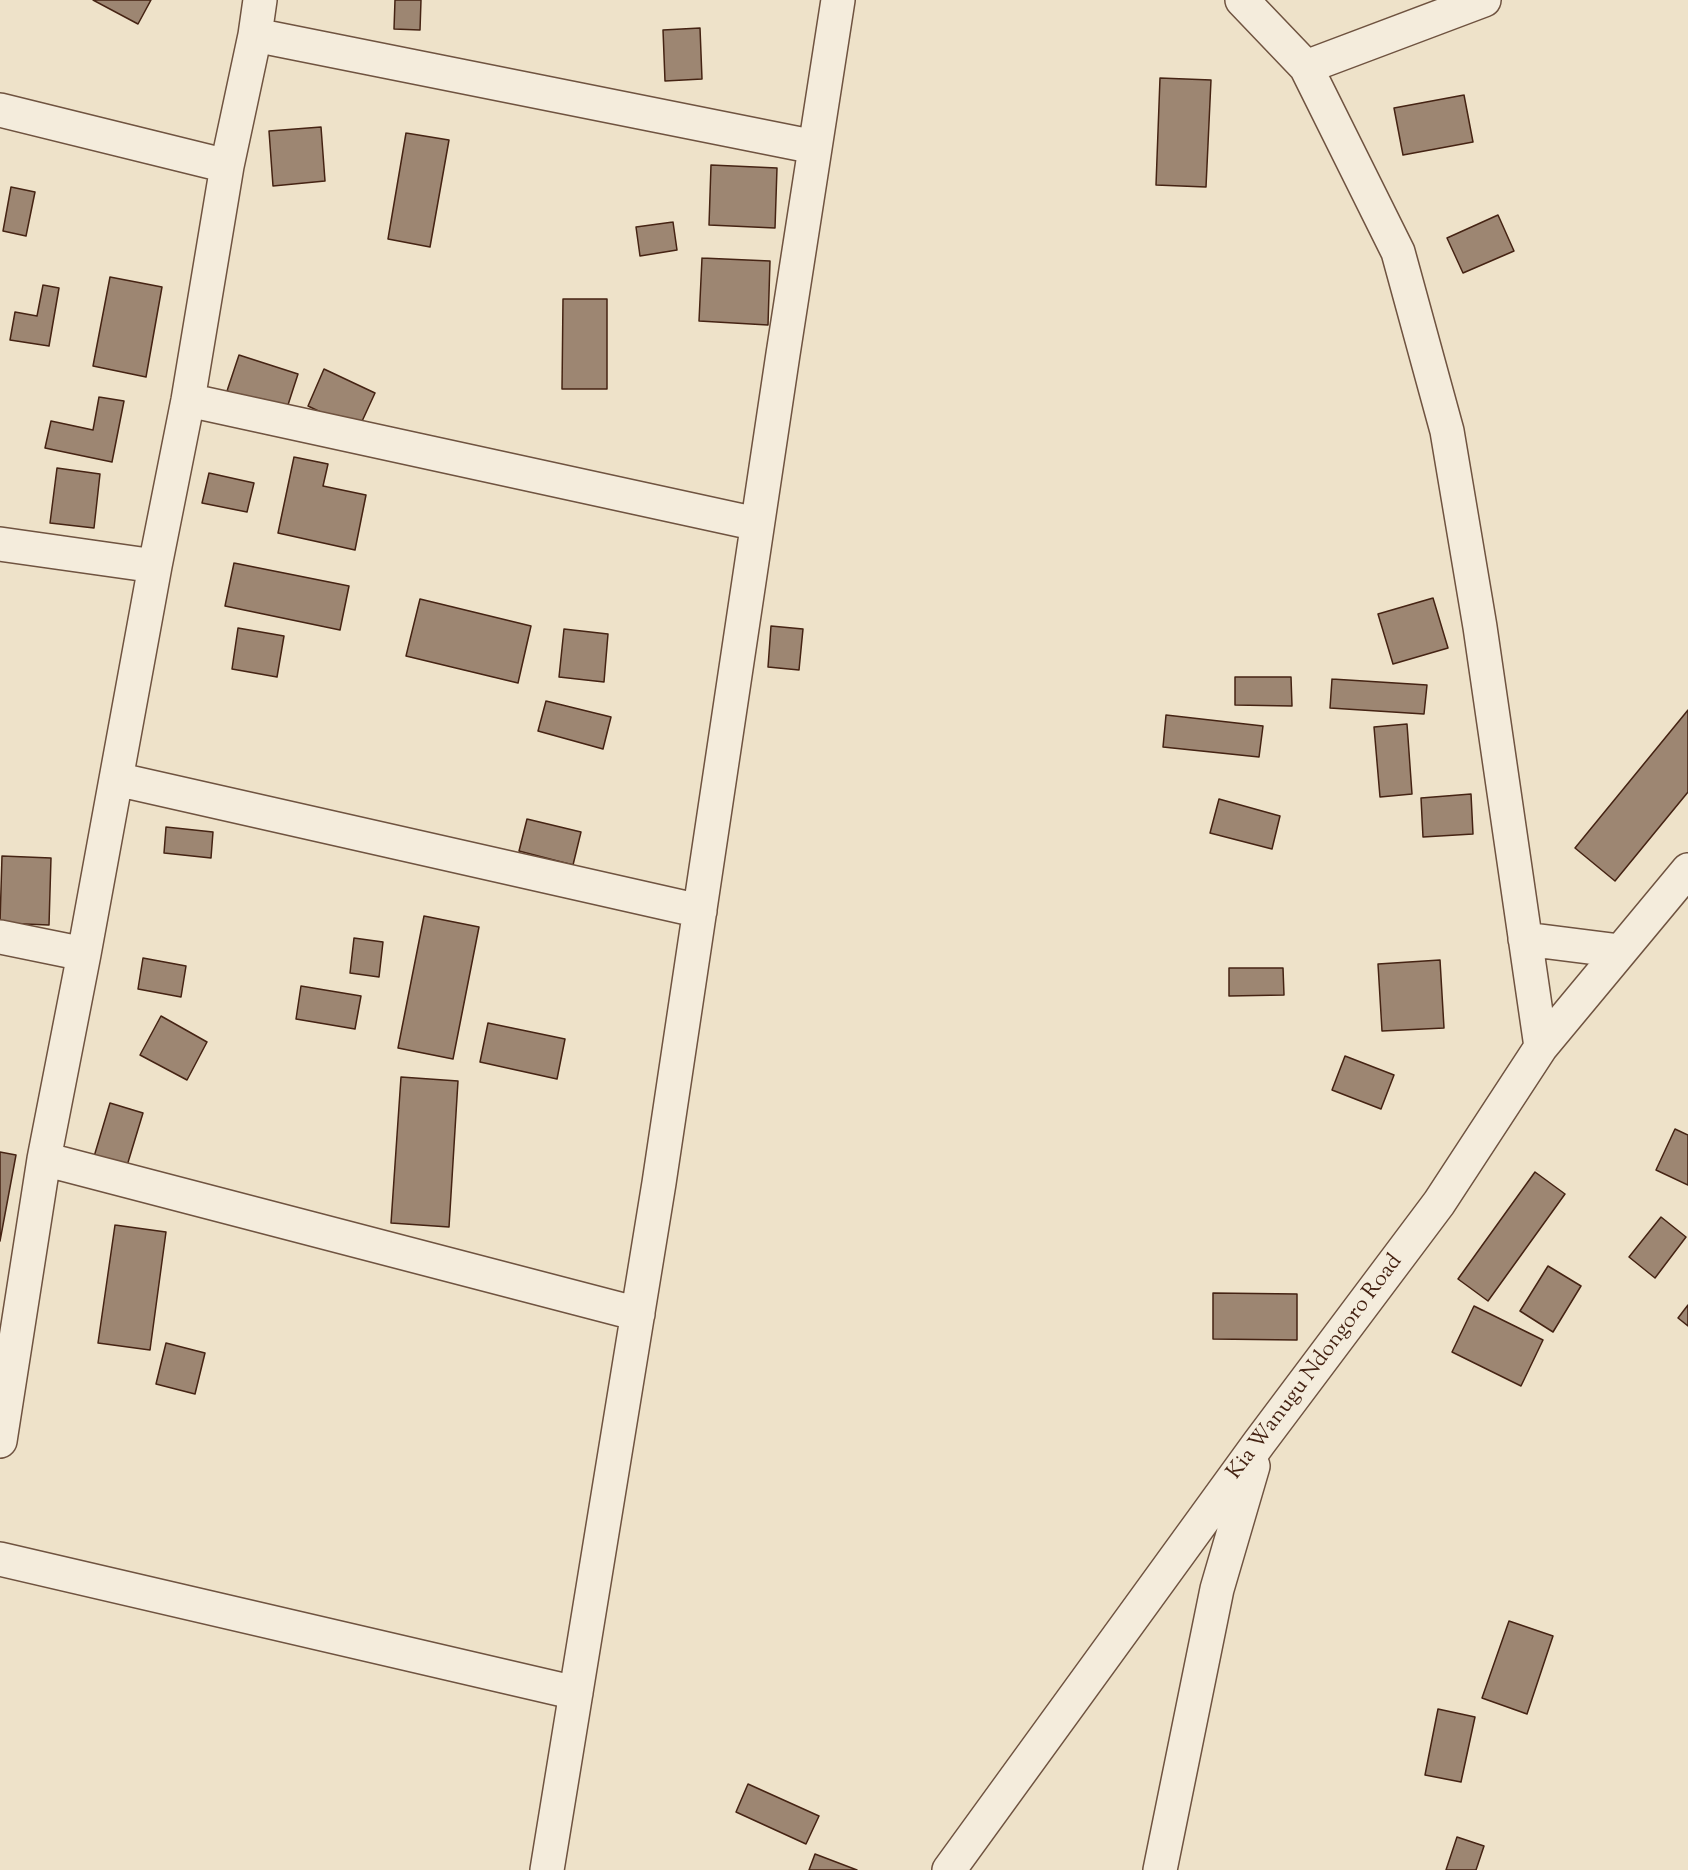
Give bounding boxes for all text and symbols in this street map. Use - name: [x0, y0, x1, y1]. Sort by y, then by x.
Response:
- street label: Kia Wanugu Ndongoro Road: [1223, 1250, 1409, 1486]

